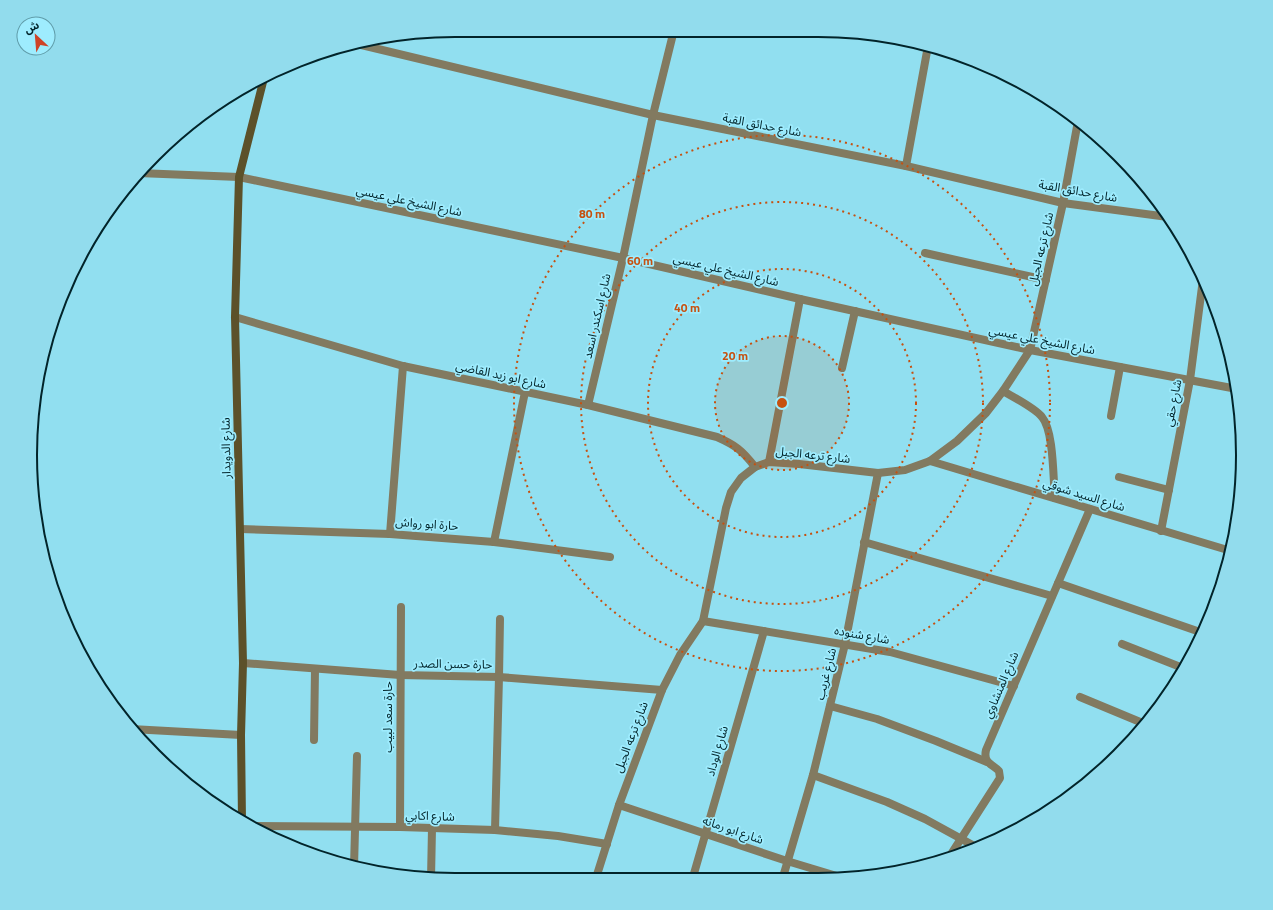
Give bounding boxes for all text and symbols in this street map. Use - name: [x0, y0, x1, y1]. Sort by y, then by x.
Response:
- north arrow: [16, 16, 56, 56]
- text: ش: [21, 17, 42, 38]
- street label: شارع حدائق القبة: [721, 108, 803, 141]
- street label: شارع حدائق القبة: [1037, 174, 1119, 207]
- street label: شارع الشيخ علي عيسي: [354, 180, 464, 222]
- text: 80 m: [579, 204, 605, 223]
- street label: شارع ترعه الجبل: [1023, 210, 1058, 288]
- street label: شارع الشيخ علي عيسي: [671, 248, 781, 292]
- text: 60 m: [627, 251, 653, 270]
- street label: شارع اسكندر اسعد: [577, 271, 616, 360]
- text: 40 m: [674, 298, 700, 317]
- street label: شارع الشيخ علي عيسي: [987, 320, 1097, 360]
- text: 20 m: [722, 346, 748, 365]
- street label: شارع ابو زيد القاضي: [454, 356, 548, 394]
- street label: شارع حقي: [1159, 378, 1187, 428]
- centre of rings: [775, 396, 789, 410]
- street label: شارع الدويدار: [215, 417, 236, 480]
- street label: شارع ترعه الجبل: [775, 441, 851, 468]
- street label: شارع السيد شوقي: [1041, 473, 1128, 517]
- street label: حارة ابو رواش: [395, 512, 459, 535]
- street label: شارع شنوده: [833, 620, 891, 649]
- street label: شارع غريب: [810, 646, 841, 702]
- street label: شارع المنشاوي: [978, 648, 1024, 722]
- street label: حارة حسن الصدر: [412, 653, 493, 674]
- street label: حارة سعد لبيب: [378, 681, 397, 753]
- street label: شارع ترعه الجبل: [608, 698, 653, 775]
- street label: شارع الوداد: [700, 723, 733, 778]
- street label: شارع اكابي: [405, 805, 455, 827]
- street label: شارع ابو رمانه: [700, 810, 766, 849]

